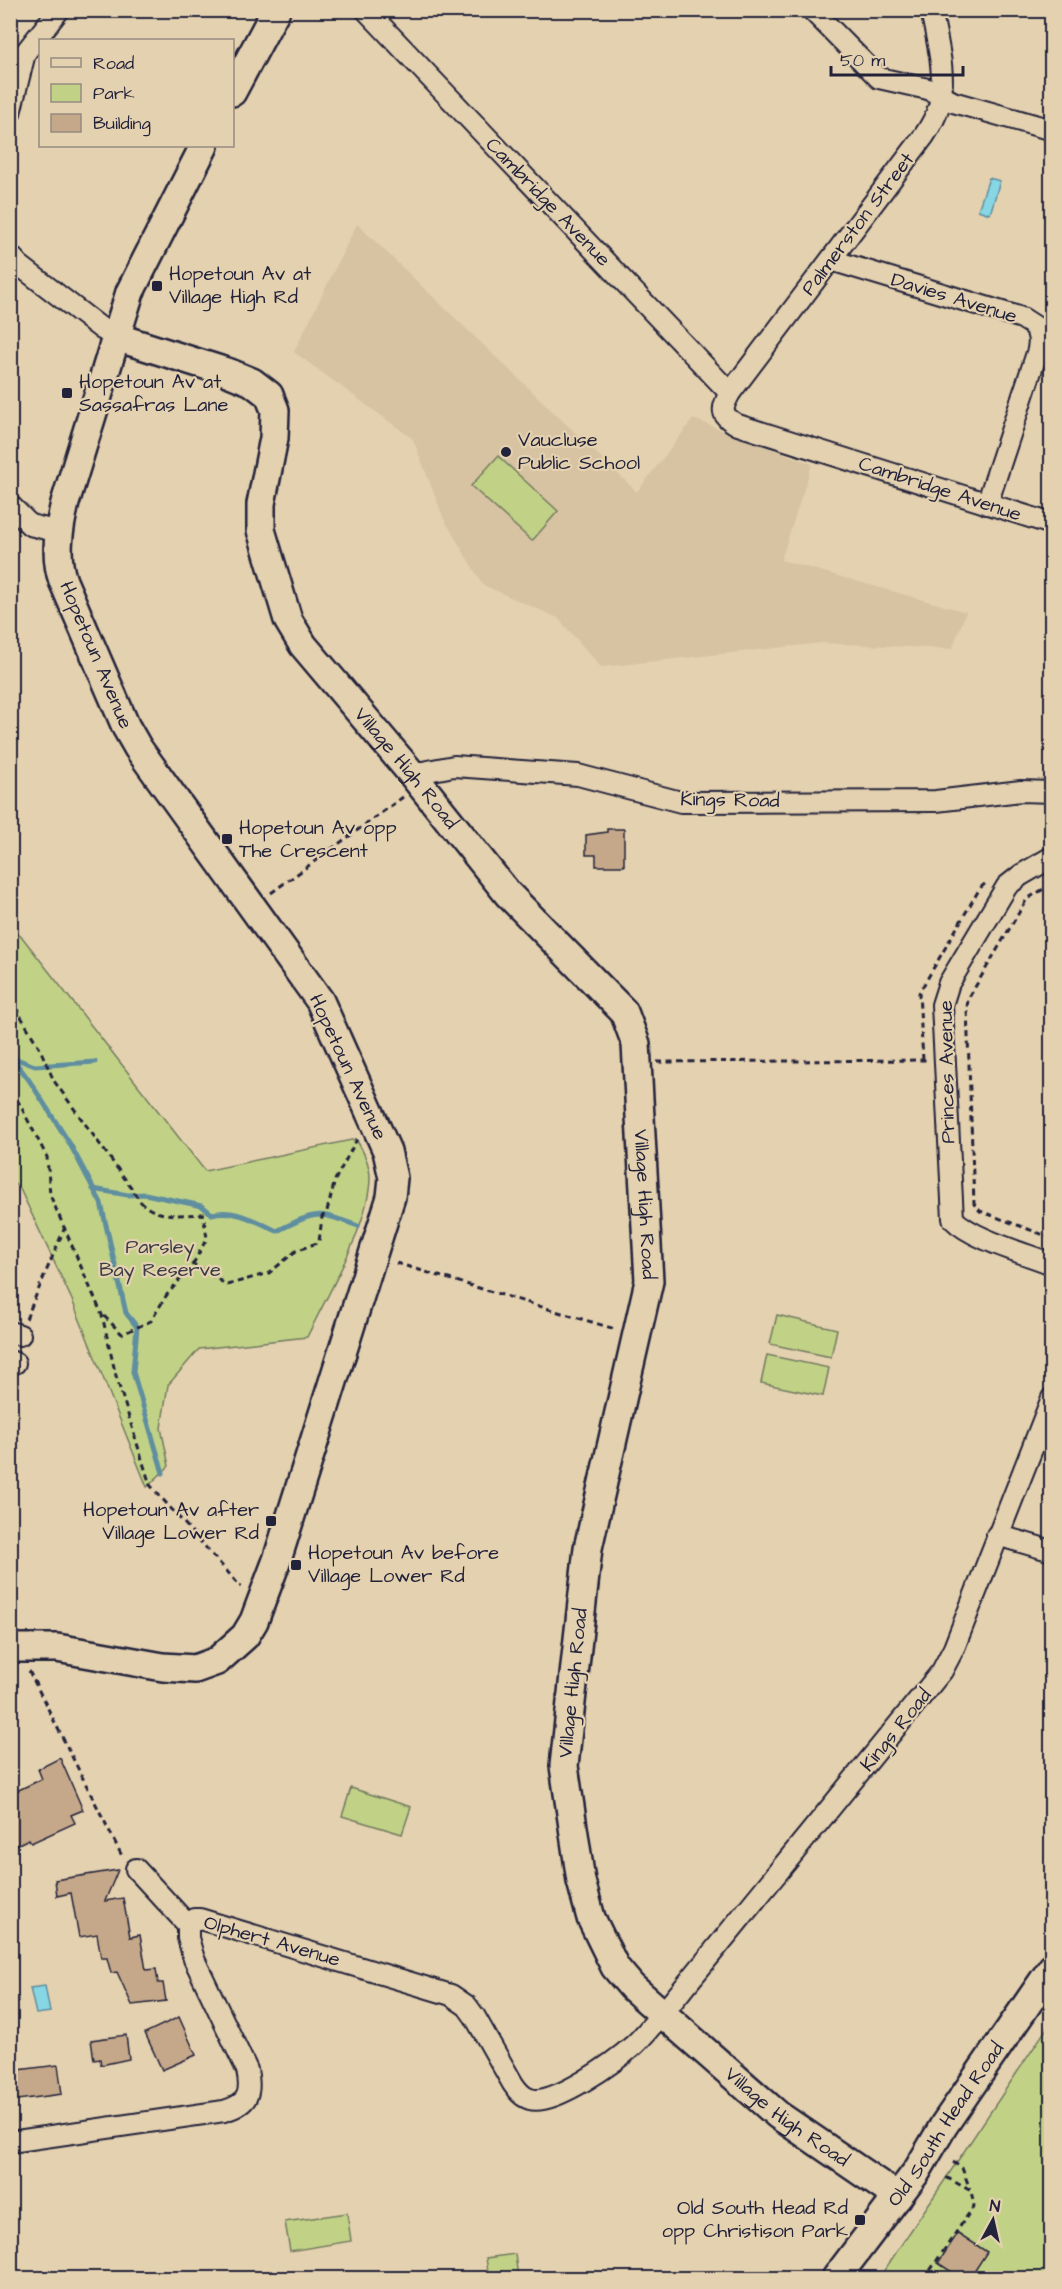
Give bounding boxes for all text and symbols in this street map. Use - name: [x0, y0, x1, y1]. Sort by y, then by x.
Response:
- legend: [39, 39, 234, 147]
- scale bar: [831, 39, 963, 77]
- text: 50 m: [840, 48, 885, 73]
- text: Road: [93, 51, 134, 76]
- text: Park: [93, 81, 135, 106]
- text: Building: [93, 111, 151, 137]
- street label: Cambridge Avenue: [478, 131, 617, 274]
- street label: Palmerston Street: [795, 147, 921, 301]
- place label: Hopetoun Av at Village High Rd: [169, 260, 311, 312]
- street label: Davies Avenue: [888, 266, 1021, 331]
- marker: Hopetoun Av at Village High Rd: [150, 279, 164, 293]
- place label: Hopetoun Av at Sassafras Lane: [79, 368, 228, 419]
- marker: Hopetoun Av at Sassafras Lane: [60, 386, 74, 400]
- place label: Vaucluse Public School: [518, 426, 640, 477]
- marker: Vaucluse Public School: [499, 445, 513, 459]
- street label: Cambridge Avenue: [855, 449, 1025, 530]
- street label: Hopetoun Avenue: [52, 577, 140, 733]
- street label: Village High Road: [347, 701, 465, 835]
- street label: Kings Road: [680, 785, 780, 816]
- place label: Hopetoun Av opp The Crescent: [239, 814, 397, 865]
- marker: Hopetoun Av opp The Crescent: [220, 832, 234, 846]
- street label: Hopetoun Avenue: [302, 990, 394, 1145]
- street label: Princes Avenue: [932, 1000, 962, 1144]
- street label: Village High Road: [627, 1128, 663, 1280]
- park label: Parsley Bay Reserve: [99, 1233, 221, 1285]
- place label: Hopetoun Av after Village Lower Rd: [83, 1496, 259, 1548]
- marker: Hopetoun Av after Village Lower Rd: [264, 1514, 278, 1528]
- place label: Hopetoun Av before Village Lower Rd: [308, 1539, 499, 1591]
- marker: Hopetoun Av before Village Lower Rd: [289, 1558, 303, 1572]
- street label: Village High Road: [551, 1607, 596, 1759]
- street label: Kings Road: [854, 1683, 939, 1778]
- street label: Olphert Avenue: [201, 1908, 344, 1974]
- street label: Old South Head Road: [881, 2037, 1011, 2212]
- street label: Village High Road: [718, 2060, 855, 2174]
- north arrow: [963, 2190, 1023, 2250]
- place label: Old South Head Rd opp Christison Park: [662, 2194, 848, 2245]
- text: N: [988, 2195, 1001, 2218]
- marker: Old South Head Rd opp Christison Park: [853, 2213, 867, 2227]

